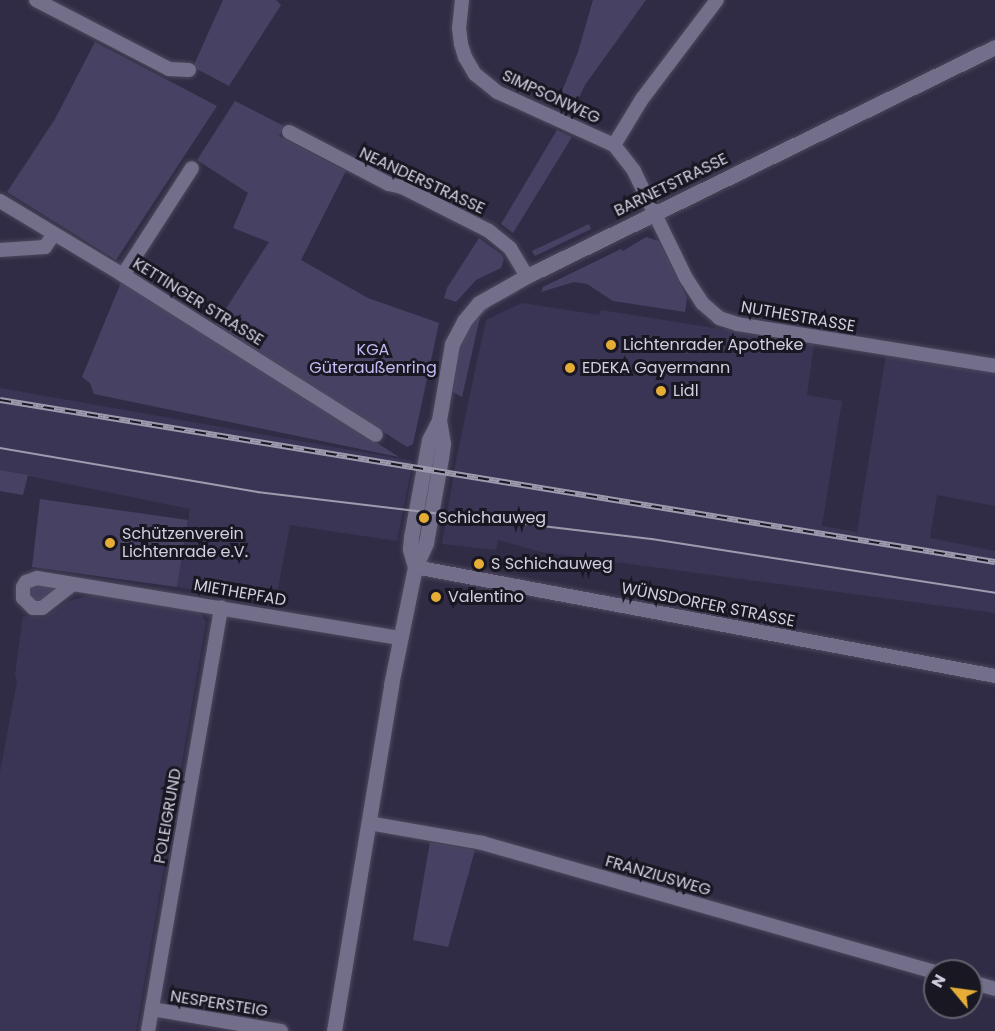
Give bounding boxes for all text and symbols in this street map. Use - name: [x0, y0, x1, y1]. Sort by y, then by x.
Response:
- street label: SIMPSONWEG: [499, 66, 603, 128]
- street label: NEANDERSTRASSE: [356, 144, 488, 218]
- street label: BARNETSTRASSE: [611, 149, 731, 221]
- street label: KETTINGER STRASSE: [129, 254, 267, 350]
- street label: NUTHESTRASSE: [739, 298, 857, 336]
- place label: Lichtenrader Apotheke: [623, 335, 804, 355]
- marker: Lichtenrader Apotheke: [604, 338, 618, 352]
- park label: KGA Güteraußenring: [309, 340, 437, 378]
- place label: EDEKA Gayermann: [582, 358, 730, 378]
- marker: EDEKA Gayermann: [563, 361, 577, 375]
- place label: Lidl: [673, 381, 699, 401]
- marker: Lidl: [654, 384, 668, 398]
- place label: Schichauweg: [438, 508, 546, 528]
- marker: Schichauweg: [415, 509, 433, 527]
- place label: Schützenverein Lichtenrade e.V.: [122, 524, 248, 562]
- marker: Schützenverein Lichtenrade e.V.: [103, 536, 117, 550]
- place label: S Schichauweg: [491, 554, 613, 574]
- marker: S Schichauweg: [472, 557, 486, 571]
- street label: MIETHEPFAD: [192, 575, 288, 611]
- street label: WÜNSDORFER STRASSE: [620, 579, 796, 631]
- place label: Valentino: [448, 587, 524, 607]
- marker: Valentino: [429, 590, 443, 604]
- street label: POLEIGRUND: [150, 767, 186, 865]
- street label: FRANZIUSWEG: [603, 852, 713, 900]
- north arrow: [923, 959, 983, 1019]
- text: N: [926, 970, 952, 992]
- street label: NESPERSTEIG: [169, 987, 269, 1021]

